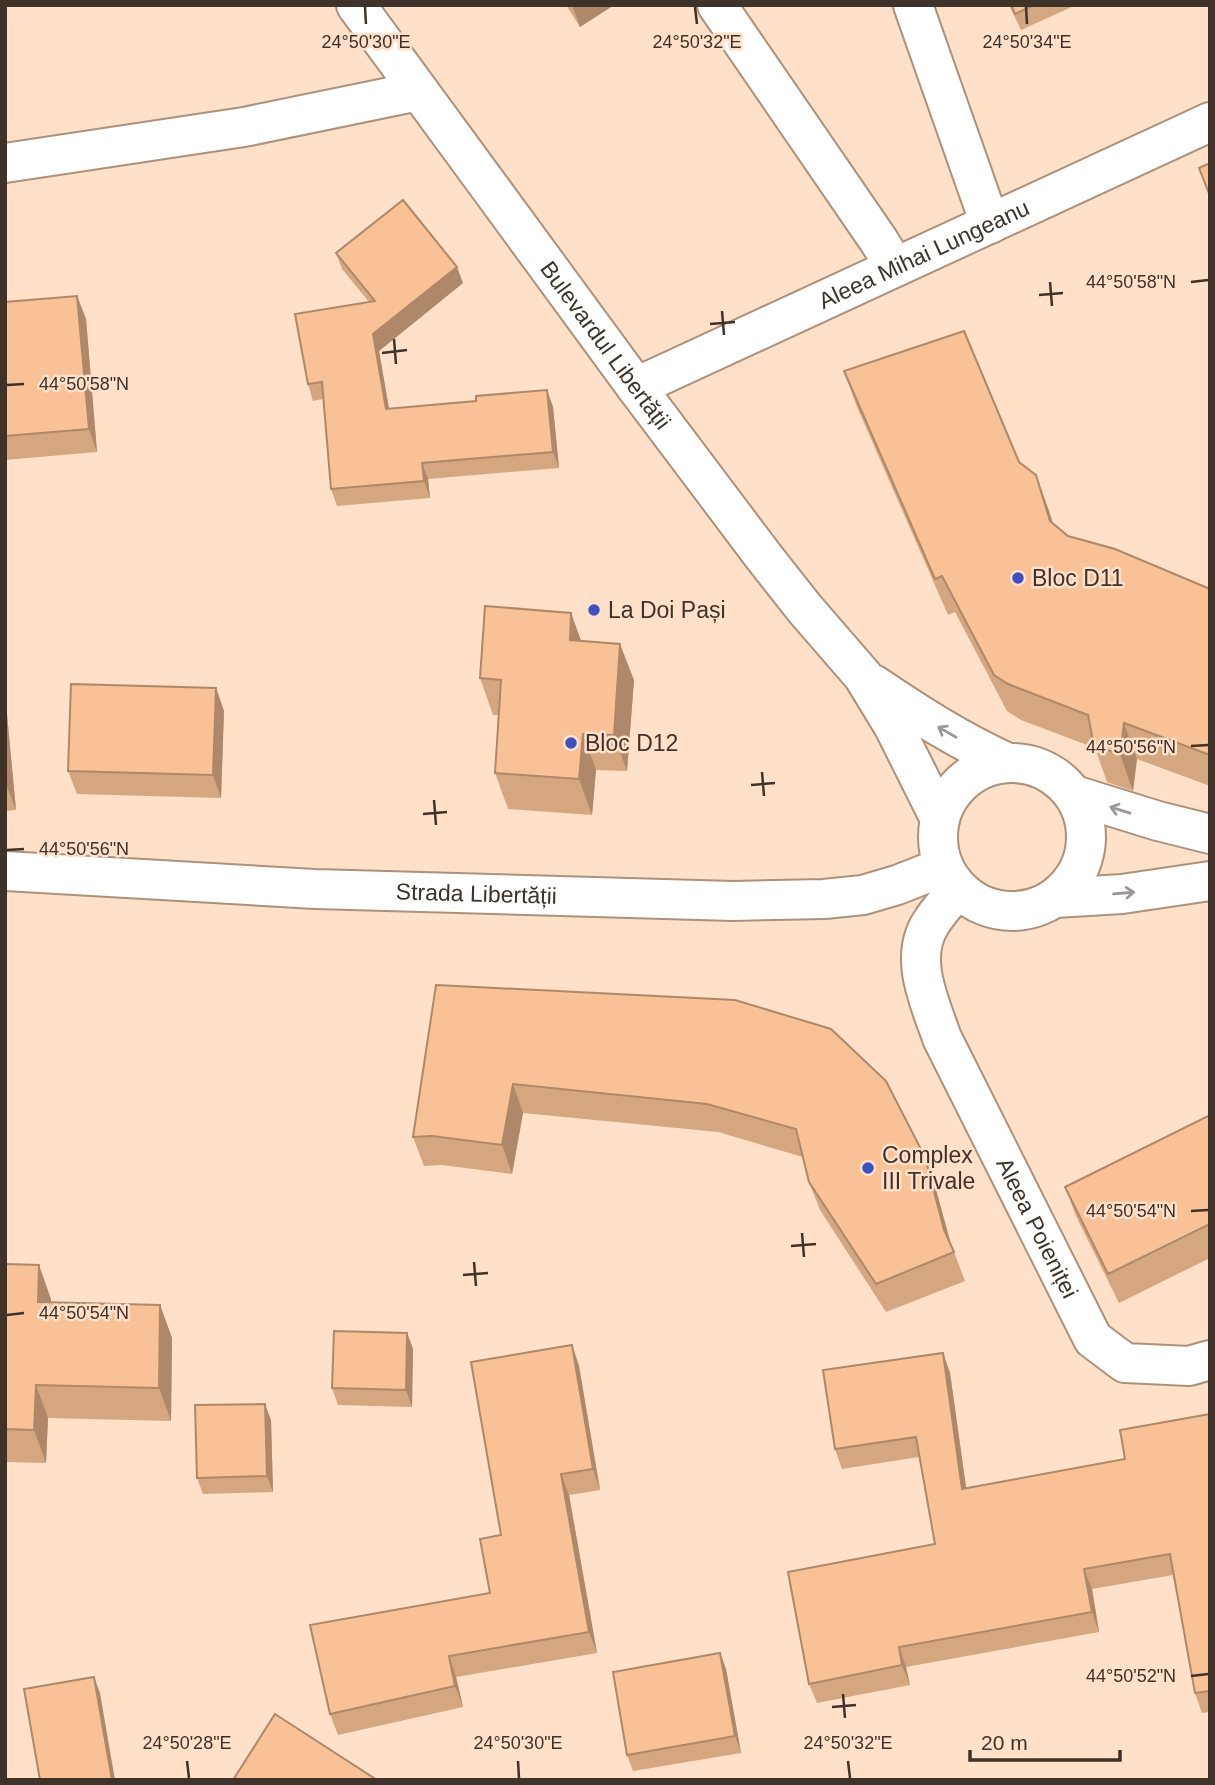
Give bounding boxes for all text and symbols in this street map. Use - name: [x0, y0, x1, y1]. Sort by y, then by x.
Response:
- text: 24°50'30"E: [321, 32, 411, 52]
- text: 24°50'32"E: [652, 32, 742, 52]
- text: 24°50'34"E: [982, 32, 1072, 52]
- street label: Aleea Mihai Lungeanu: [814, 194, 1033, 314]
- street label: Bulevardul Libertății: [535, 256, 676, 434]
- text: 44°50'58"N: [1086, 272, 1176, 292]
- text: 44°50'58"N: [39, 374, 129, 394]
- place label: Bloc D11: [1032, 565, 1124, 591]
- marker: Bloc D11: [1010, 570, 1026, 586]
- place label: La Doi Pași: [608, 597, 726, 623]
- marker: La Doi Pași: [586, 602, 602, 618]
- one-way arrow: [938, 725, 958, 739]
- place label: Bloc D12: [585, 730, 678, 756]
- marker: Bloc D12: [563, 735, 579, 751]
- text: 44°50'56"N: [1086, 737, 1176, 757]
- one-way arrow: [1110, 802, 1132, 815]
- text: 44°50'56"N: [39, 839, 129, 859]
- street label: Strada Libertății: [395, 878, 557, 909]
- one-way arrow: [1112, 886, 1134, 899]
- place label: Complex III Trivale: [882, 1142, 975, 1194]
- street label: Aleea Poieniței: [991, 1153, 1083, 1302]
- marker: Complex III Trivale: [860, 1160, 876, 1176]
- text: 44°50'54"N: [1086, 1201, 1176, 1221]
- text: 44°50'54"N: [39, 1303, 129, 1323]
- text: 44°50'52"N: [1086, 1666, 1176, 1686]
- scale bar: [970, 1718, 1120, 1762]
- text: 20 m: [981, 1731, 1028, 1754]
- text: 24°50'28"E: [142, 1733, 232, 1753]
- text: 24°50'30"E: [473, 1733, 563, 1753]
- text: 24°50'32"E: [803, 1733, 893, 1753]

